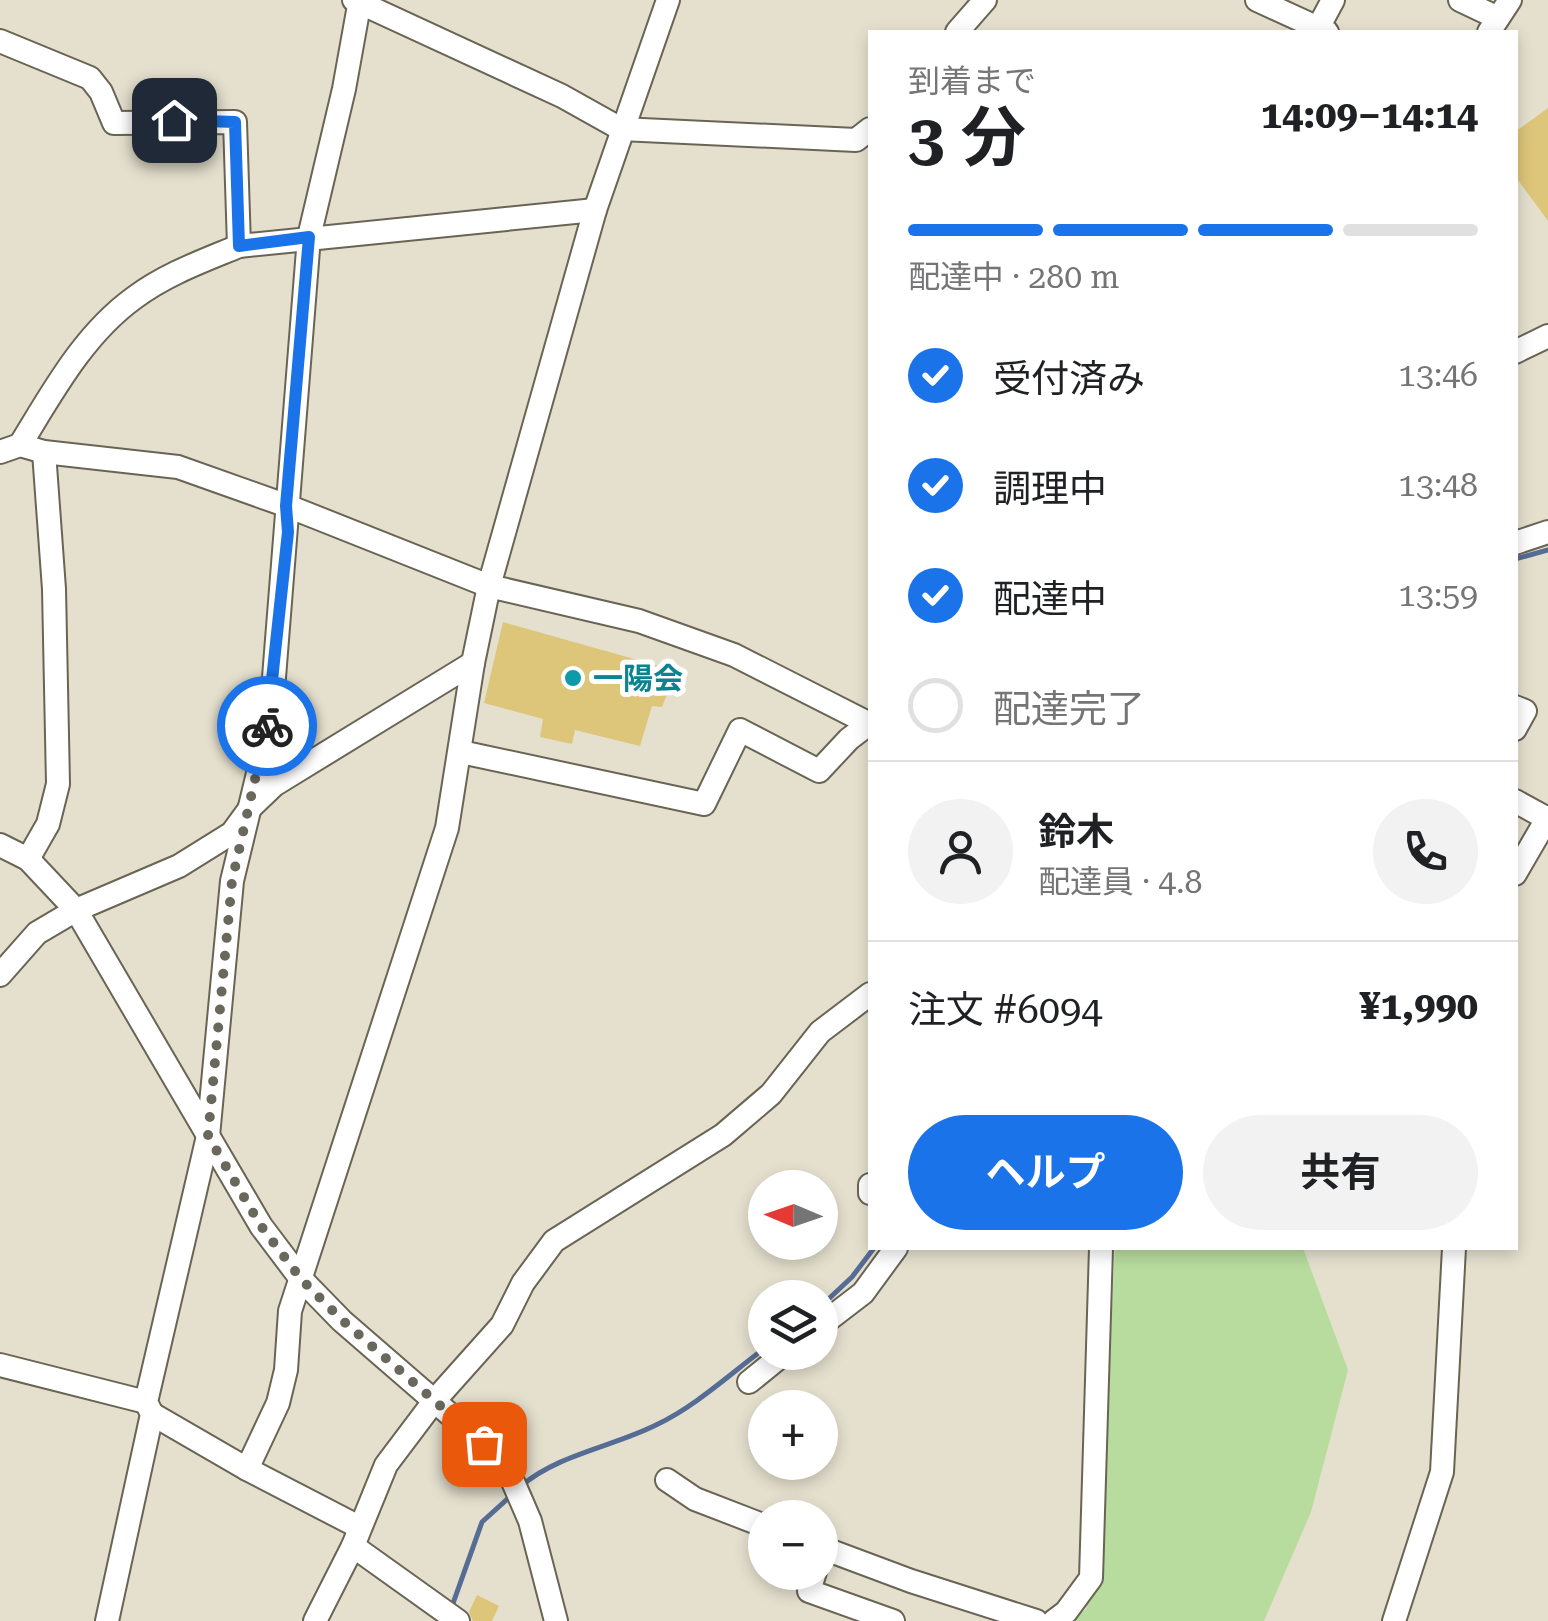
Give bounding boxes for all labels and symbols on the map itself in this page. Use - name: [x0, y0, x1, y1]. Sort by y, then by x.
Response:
- pin: [132, 78, 217, 163]
- place label: 一陽会: [593, 661, 683, 696]
- marker: 一陽会: [562, 667, 584, 689]
- courier: [217, 676, 317, 776]
- north arrow: [748, 1170, 838, 1260]
- pin: [442, 1402, 527, 1487]

